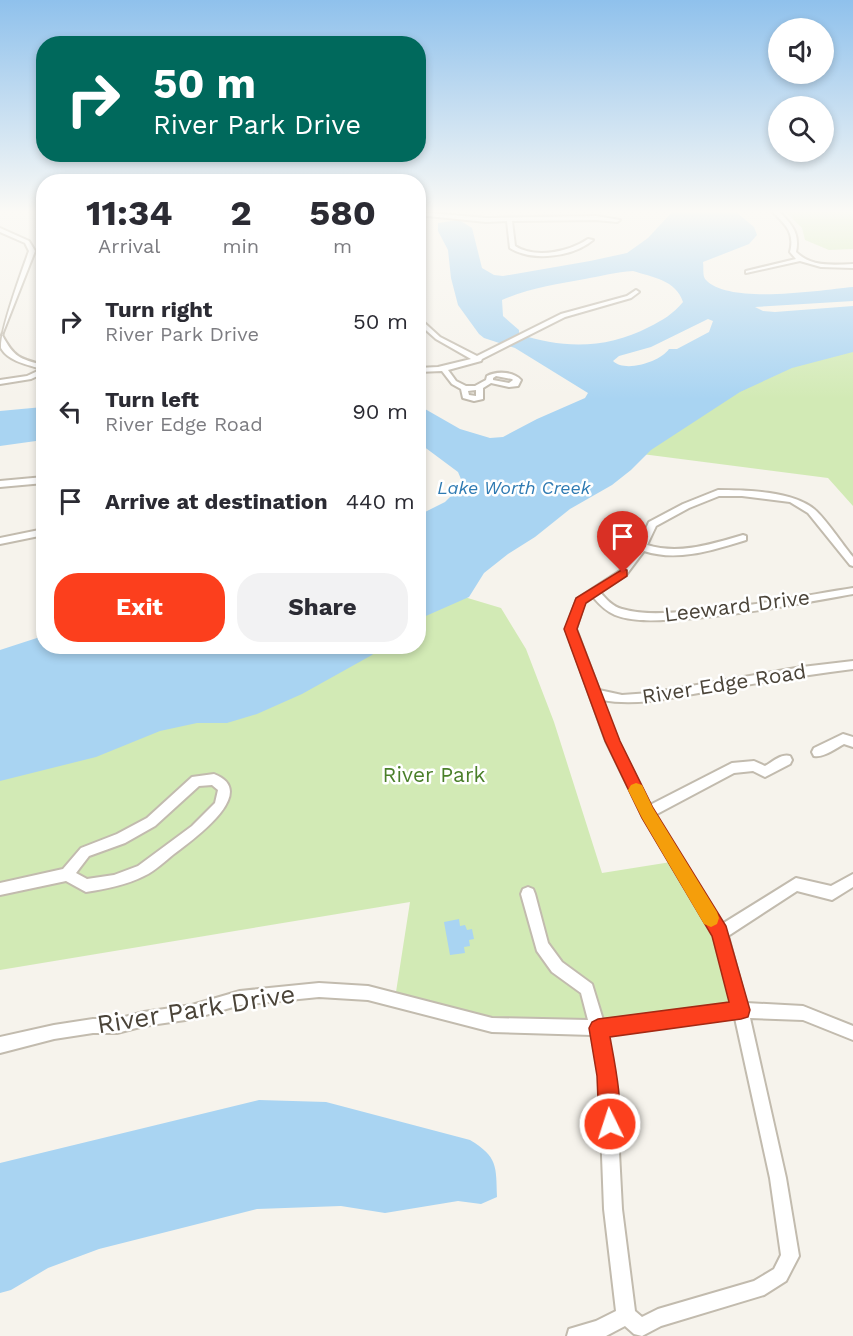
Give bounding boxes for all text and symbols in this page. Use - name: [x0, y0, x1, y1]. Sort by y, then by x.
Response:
- map controls: [768, 18, 834, 162]
- button: sound: [768, 18, 834, 84]
- text: 50 m: [153, 59, 256, 108]
- icon: right: [54, 60, 132, 138]
- button: search: [768, 96, 834, 162]
- text: River Park Drive: [153, 109, 361, 141]
- text: 11:34: [86, 192, 173, 234]
- text: 2: [230, 192, 252, 234]
- text: 580: [309, 192, 376, 234]
- text: Arrival: [98, 234, 160, 258]
- text: min: [222, 234, 259, 258]
- text: m: [333, 234, 352, 258]
- text: Turn right: [105, 297, 212, 322]
- icon: right: [54, 305, 87, 338]
- text: 50 m: [353, 309, 408, 334]
- text: River Park Drive: [105, 322, 259, 346]
- text: Turn left: [105, 387, 199, 412]
- icon: left: [54, 395, 87, 428]
- text: 90 m: [352, 399, 408, 424]
- text: River Edge Road: [105, 412, 263, 436]
- water label: Lake Worth Creek: [437, 477, 592, 498]
- icon: arrive: [54, 485, 87, 518]
- text: Arrive at destination: [105, 489, 328, 514]
- text: 440 m: [346, 489, 415, 514]
- pin: [597, 511, 648, 573]
- icon: arrive: [606, 520, 639, 553]
- button: Exit: [54, 573, 225, 642]
- button: Share: [237, 573, 408, 642]
- street label: Leeward Drive: [663, 584, 811, 627]
- street label: River Edge Road: [640, 658, 808, 709]
- park label: River Park: [383, 762, 486, 787]
- street label: River Park Drive: [95, 979, 297, 1039]
- position arrow: [578, 1092, 642, 1156]

